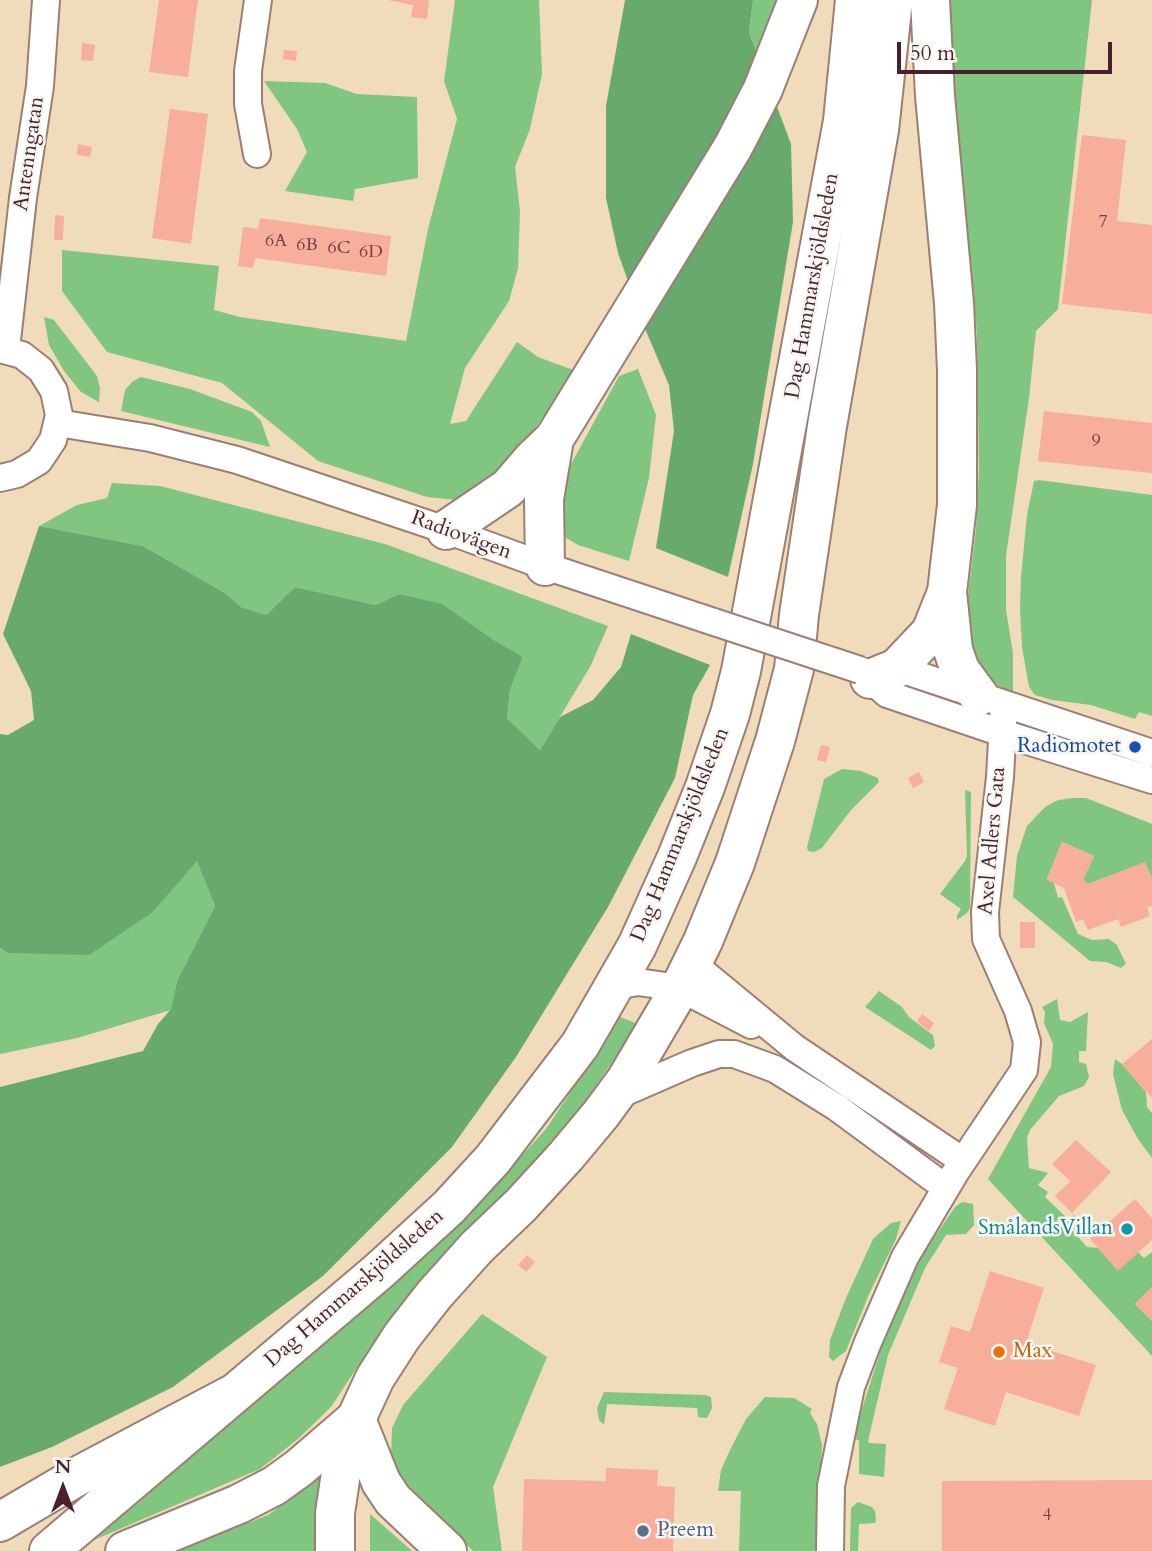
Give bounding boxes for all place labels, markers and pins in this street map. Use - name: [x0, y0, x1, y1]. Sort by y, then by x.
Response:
- place label: Radiomotet: [1017, 734, 1121, 760]
- marker: Radiomotet: [1127, 739, 1143, 755]
- place label: SmålandsVillan: [978, 1216, 1113, 1242]
- marker: SmålandsVillan: [1119, 1221, 1135, 1237]
- place label: Max: [1013, 1339, 1052, 1365]
- marker: Max: [991, 1344, 1007, 1360]
- place label: Preem: [657, 1518, 714, 1544]
- marker: Preem: [635, 1523, 651, 1539]

